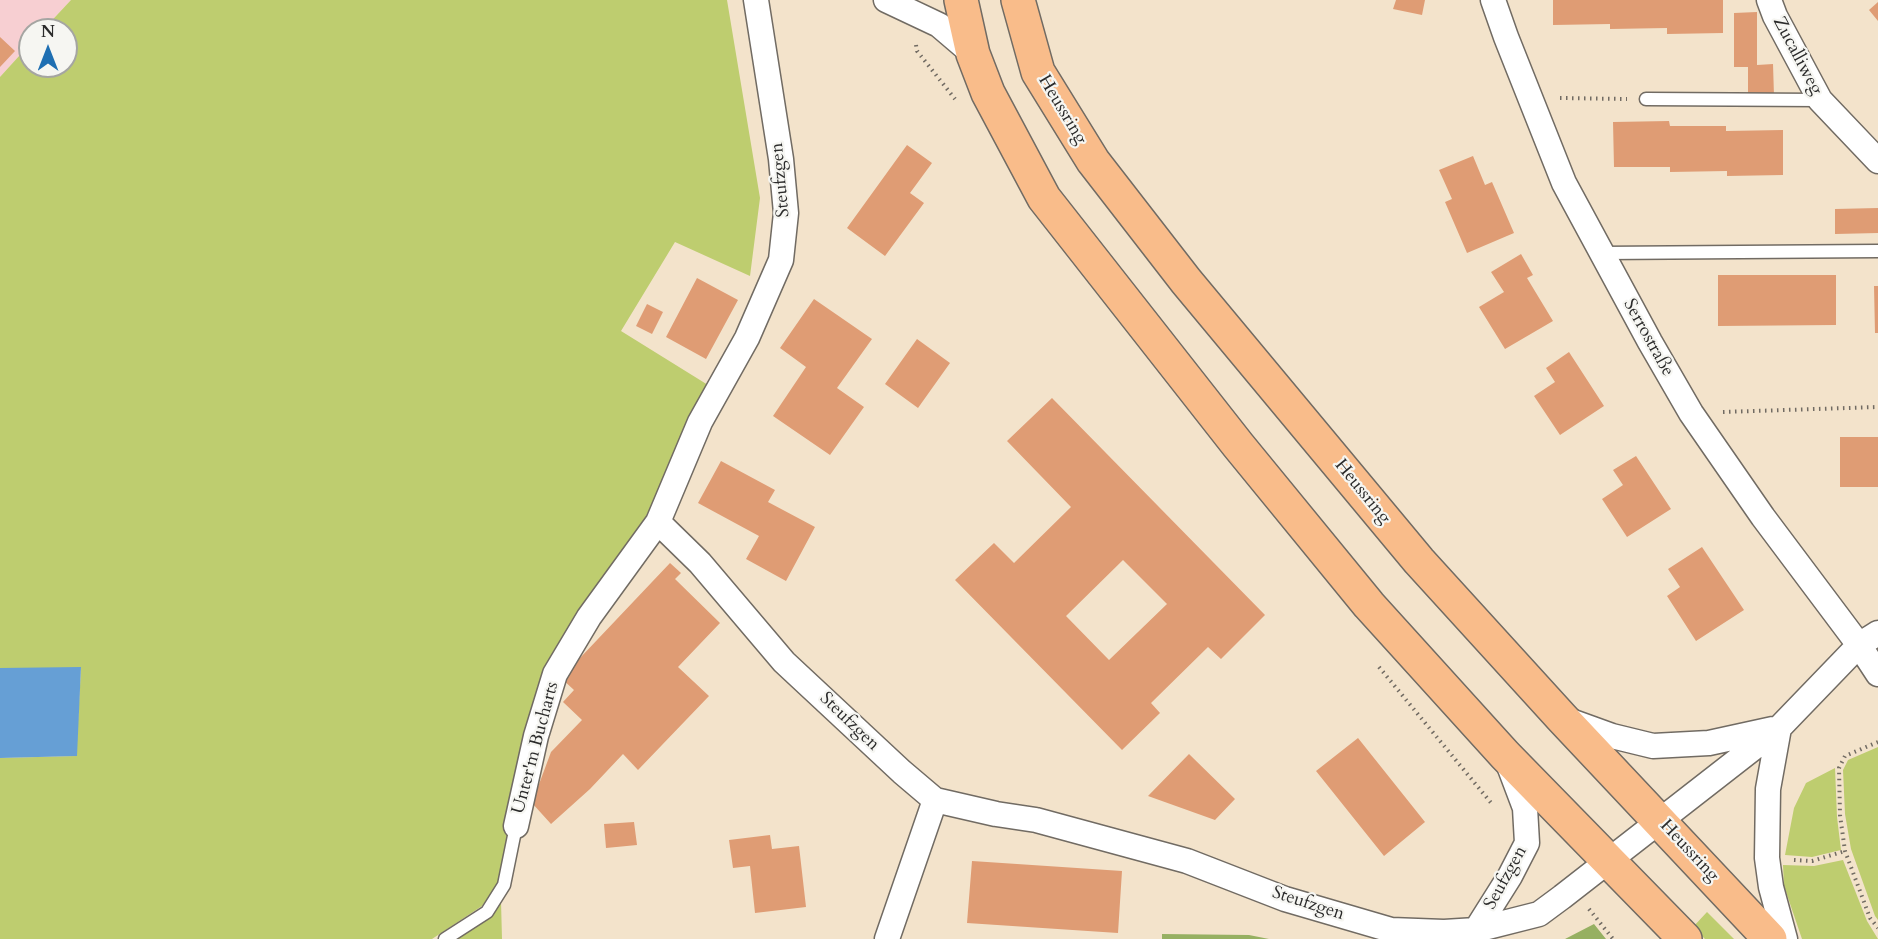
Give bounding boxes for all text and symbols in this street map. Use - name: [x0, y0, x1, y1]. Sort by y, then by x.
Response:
- street label: Zucalliweg: [1767, 13, 1827, 99]
- north arrow: [18, 18, 78, 78]
- text: N: [41, 21, 55, 43]
- street label: Heussring: [1033, 71, 1091, 149]
- street label: Steufzgen: [767, 142, 795, 218]
- street label: Serrostraße: [1618, 296, 1678, 380]
- street label: Heussring: [1329, 455, 1395, 529]
- street label: Unter'm Bucharts: [508, 680, 564, 816]
- street label: Steufzgen: [815, 688, 883, 756]
- street label: Heussring: [1655, 815, 1723, 887]
- street label: Seufzgen: [1480, 843, 1532, 913]
- street label: Steufzgen: [1269, 882, 1347, 926]

